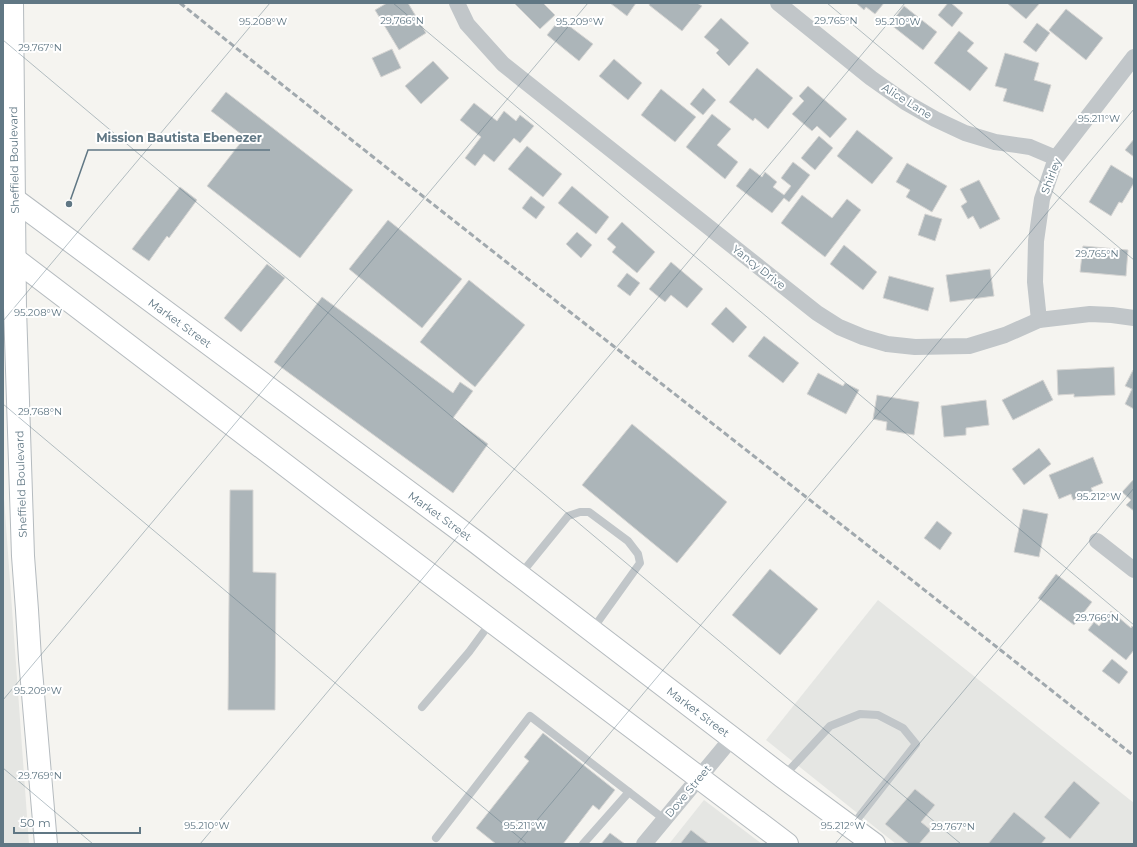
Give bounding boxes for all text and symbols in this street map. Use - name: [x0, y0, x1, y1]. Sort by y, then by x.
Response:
- text: 29.766°N: [380, 14, 424, 27]
- text: 29.765°N: [814, 14, 858, 27]
- text: 95.208°W: [239, 15, 287, 28]
- text: 95.209°W: [556, 15, 604, 28]
- text: 95.210°W: [875, 15, 921, 28]
- text: 29.767°N: [18, 41, 62, 54]
- street label: Alice Lane: [879, 80, 935, 122]
- street label: Sheffield Boulevard: [6, 106, 22, 214]
- text: 95.211°W: [1078, 112, 1120, 125]
- callout: Mission Bautista Ebenezer: [88, 126, 270, 150]
- text: Mission Bautista Ebenezer: [96, 130, 262, 145]
- street label: Shirley: [1038, 156, 1064, 196]
- street label: Yancy Drive: [729, 242, 789, 292]
- text: 29.765°N: [1075, 247, 1119, 260]
- street label: Market Street: [146, 295, 215, 351]
- text: 95.208°W: [14, 306, 62, 319]
- text: 29.768°N: [18, 405, 62, 418]
- street label: Sheffield Boulevard: [12, 430, 30, 538]
- street label: Market Street: [406, 488, 475, 544]
- text: 95.212°W: [1077, 490, 1121, 503]
- text: 29.766°N: [1075, 611, 1119, 624]
- text: 95.209°W: [14, 684, 62, 697]
- street label: Market Street: [664, 684, 733, 740]
- street label: Dove Street: [662, 761, 714, 820]
- text: 29.769°N: [18, 769, 62, 782]
- scale bar: [14, 809, 140, 835]
- text: 50 m: [20, 815, 51, 830]
- text: 95.210°W: [184, 819, 230, 832]
- text: 95.211°W: [504, 819, 546, 832]
- text: 95.212°W: [821, 819, 865, 832]
- text: 29.767°N: [931, 820, 975, 833]

